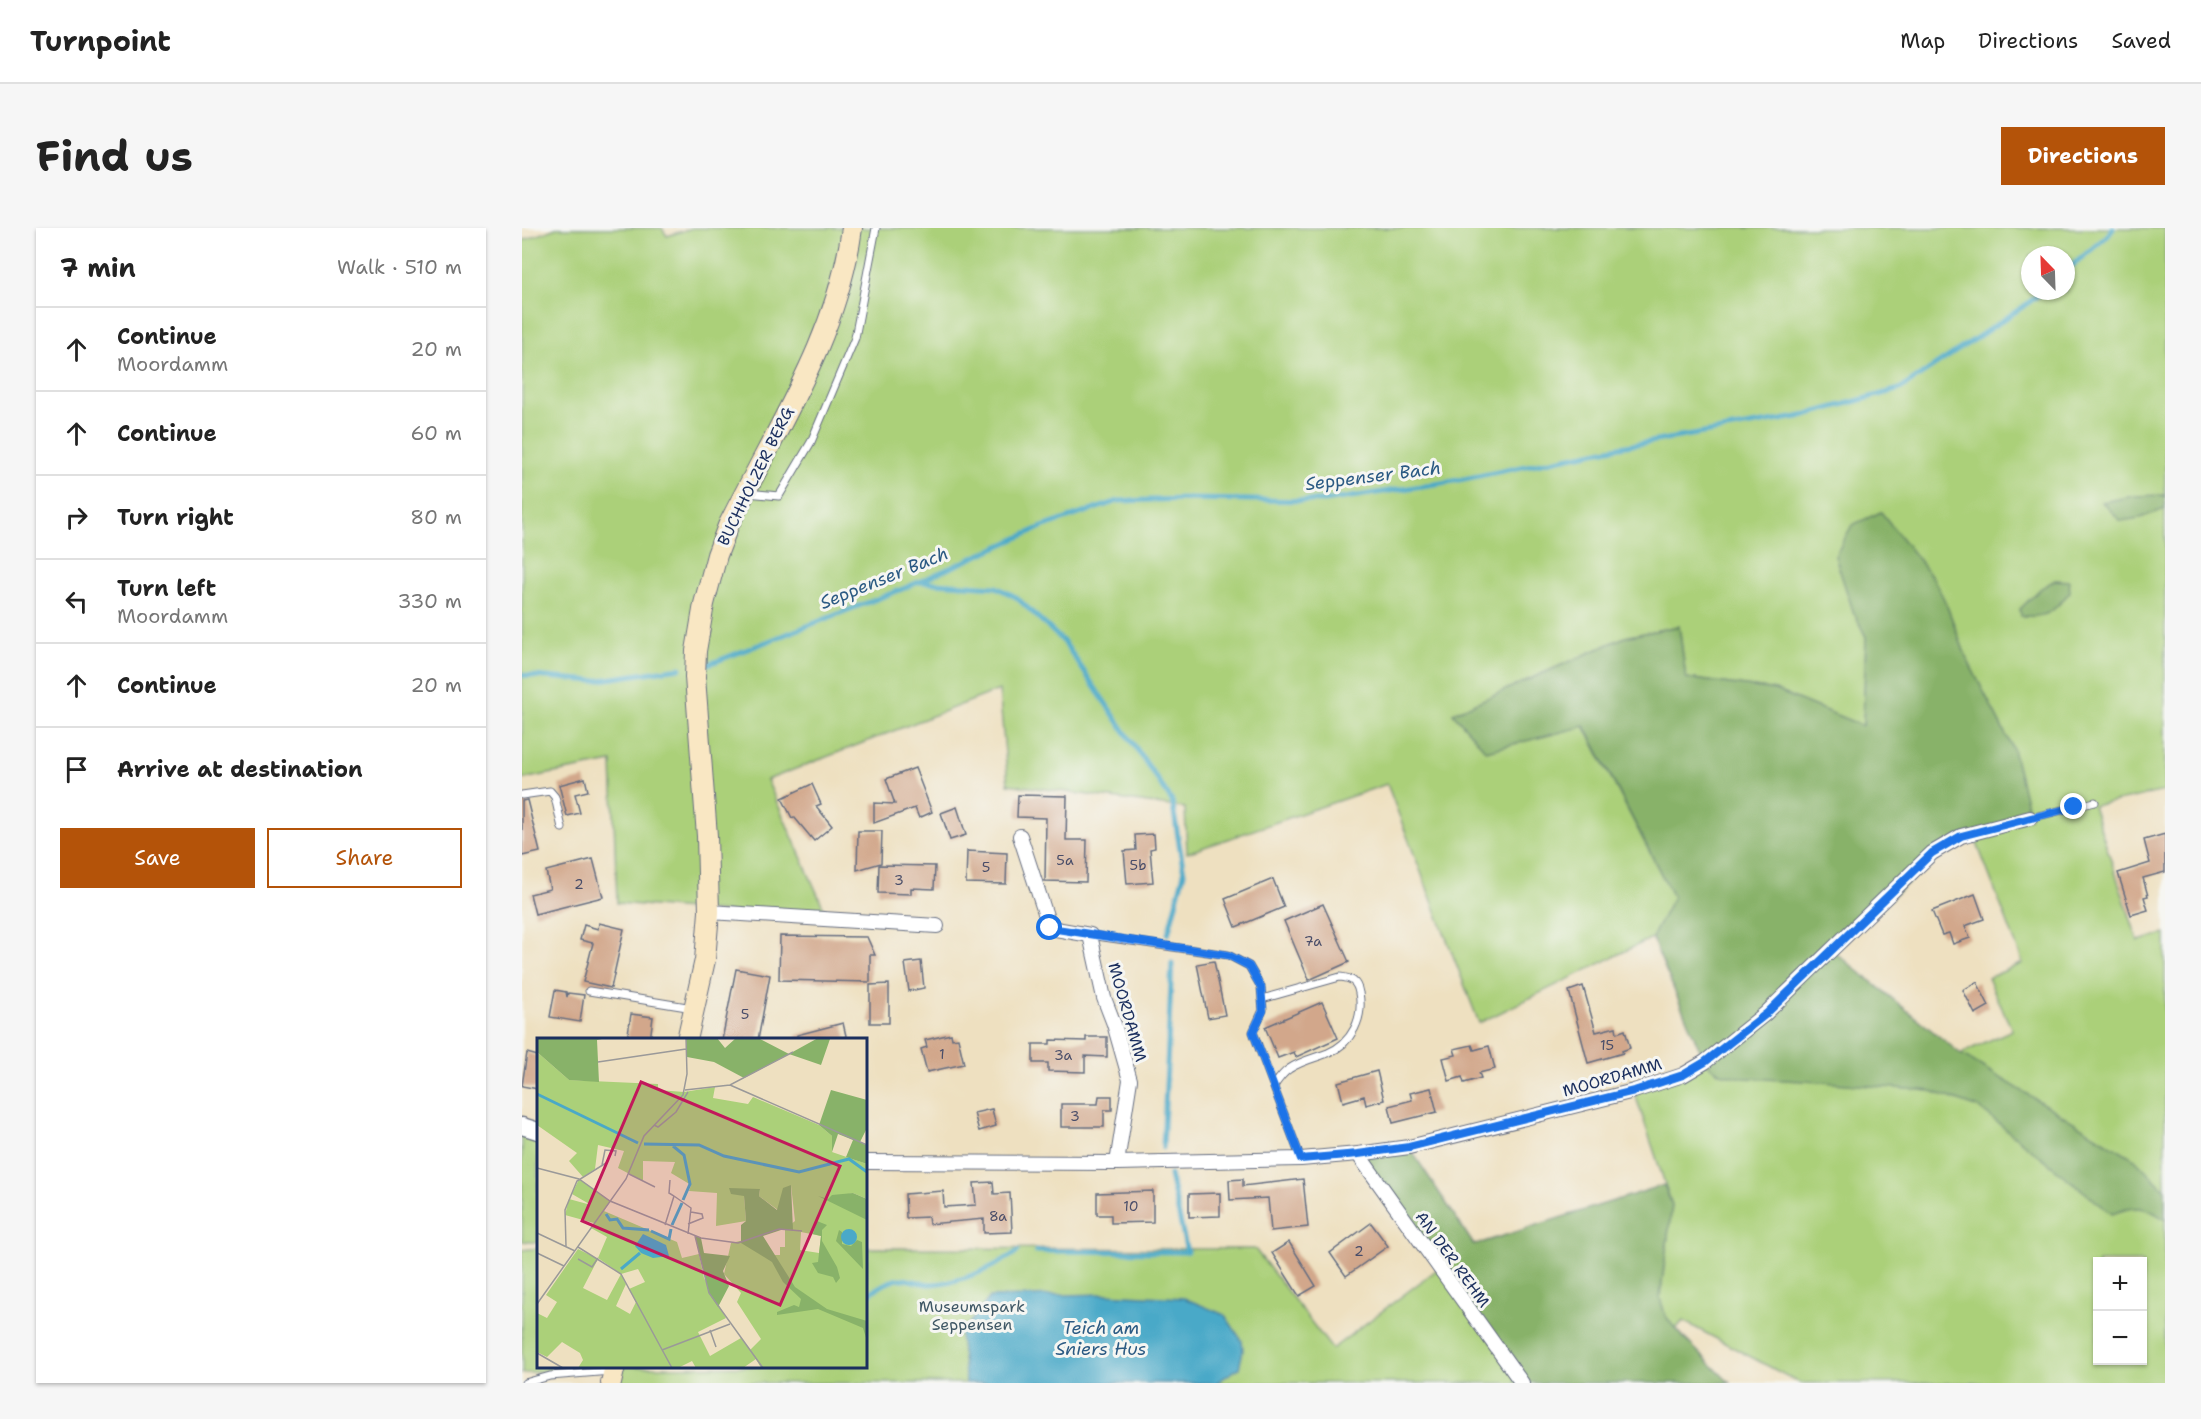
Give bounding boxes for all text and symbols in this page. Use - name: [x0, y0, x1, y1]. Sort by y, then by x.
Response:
- text: Turnpoint: [30, 22, 171, 60]
- text: Map: [1900, 27, 1945, 55]
- text: Directions: [1978, 27, 2078, 55]
- text: Saved: [2111, 27, 2171, 55]
- button: Directions: [2001, 127, 2165, 185]
- text: Find us: [36, 128, 193, 184]
- north arrow: [2021, 246, 2075, 300]
- text: 7 min: [60, 250, 136, 285]
- text: Walk · 510 m: [337, 254, 462, 280]
- text: Continue: [117, 322, 217, 351]
- icon: ahead: [60, 333, 93, 366]
- text: 20 m: [411, 336, 462, 362]
- text: Moordamm: [117, 351, 228, 377]
- street label: BUCHHOLZER BERG: [713, 403, 798, 549]
- icon: ahead: [60, 417, 93, 450]
- text: Continue: [117, 419, 217, 448]
- text: 60 m: [410, 420, 462, 446]
- water label: Seppenser Bach: [1304, 456, 1442, 496]
- icon: right: [60, 501, 93, 534]
- text: Turn right: [117, 503, 234, 532]
- text: 80 m: [410, 504, 462, 530]
- water label: Seppenser Bach: [816, 541, 952, 615]
- text: Turn left: [117, 574, 216, 603]
- icon: left: [60, 585, 93, 618]
- text: 330 m: [398, 588, 462, 614]
- text: Moordamm: [117, 603, 228, 629]
- icon: ahead: [60, 669, 93, 702]
- text: Continue: [117, 671, 217, 700]
- text: 20 m: [411, 672, 462, 698]
- icon: arrive: [60, 753, 93, 786]
- text: Arrive at destination: [117, 755, 363, 784]
- route end: [2060, 793, 2086, 819]
- button: Save: [60, 828, 255, 888]
- button: Share: [267, 828, 462, 888]
- house number: 5a: [1056, 851, 1074, 869]
- house number: 5b: [1130, 856, 1146, 874]
- house number: 5: [982, 858, 990, 876]
- house number: 3: [894, 871, 904, 889]
- house number: 2: [574, 875, 584, 893]
- route start: [1036, 914, 1062, 940]
- house number: 7a: [1304, 932, 1322, 950]
- street label: MOORDAMM: [1103, 960, 1152, 1064]
- house number: 5: [741, 1005, 749, 1023]
- house number: 15: [1600, 1036, 1614, 1054]
- inset map: [537, 1038, 867, 1368]
- house number: 1: [939, 1045, 945, 1063]
- house number: 3a: [1054, 1046, 1072, 1064]
- street label: MOORDAMM: [1560, 1053, 1664, 1102]
- house number: 3: [1070, 1107, 1080, 1125]
- house number: 10: [1123, 1197, 1139, 1215]
- house number: 8a: [989, 1207, 1007, 1225]
- street label: AN DER REHM: [1411, 1207, 1495, 1311]
- house number: 2: [1354, 1242, 1364, 1260]
- map controls: [2093, 1257, 2147, 1365]
- button: +: [2093, 1257, 2147, 1311]
- park label: Museumspark Seppensen: [919, 1296, 1025, 1335]
- button: −: [2093, 1311, 2147, 1365]
- water label: Teich am Sniers Hus: [1056, 1316, 1147, 1361]

